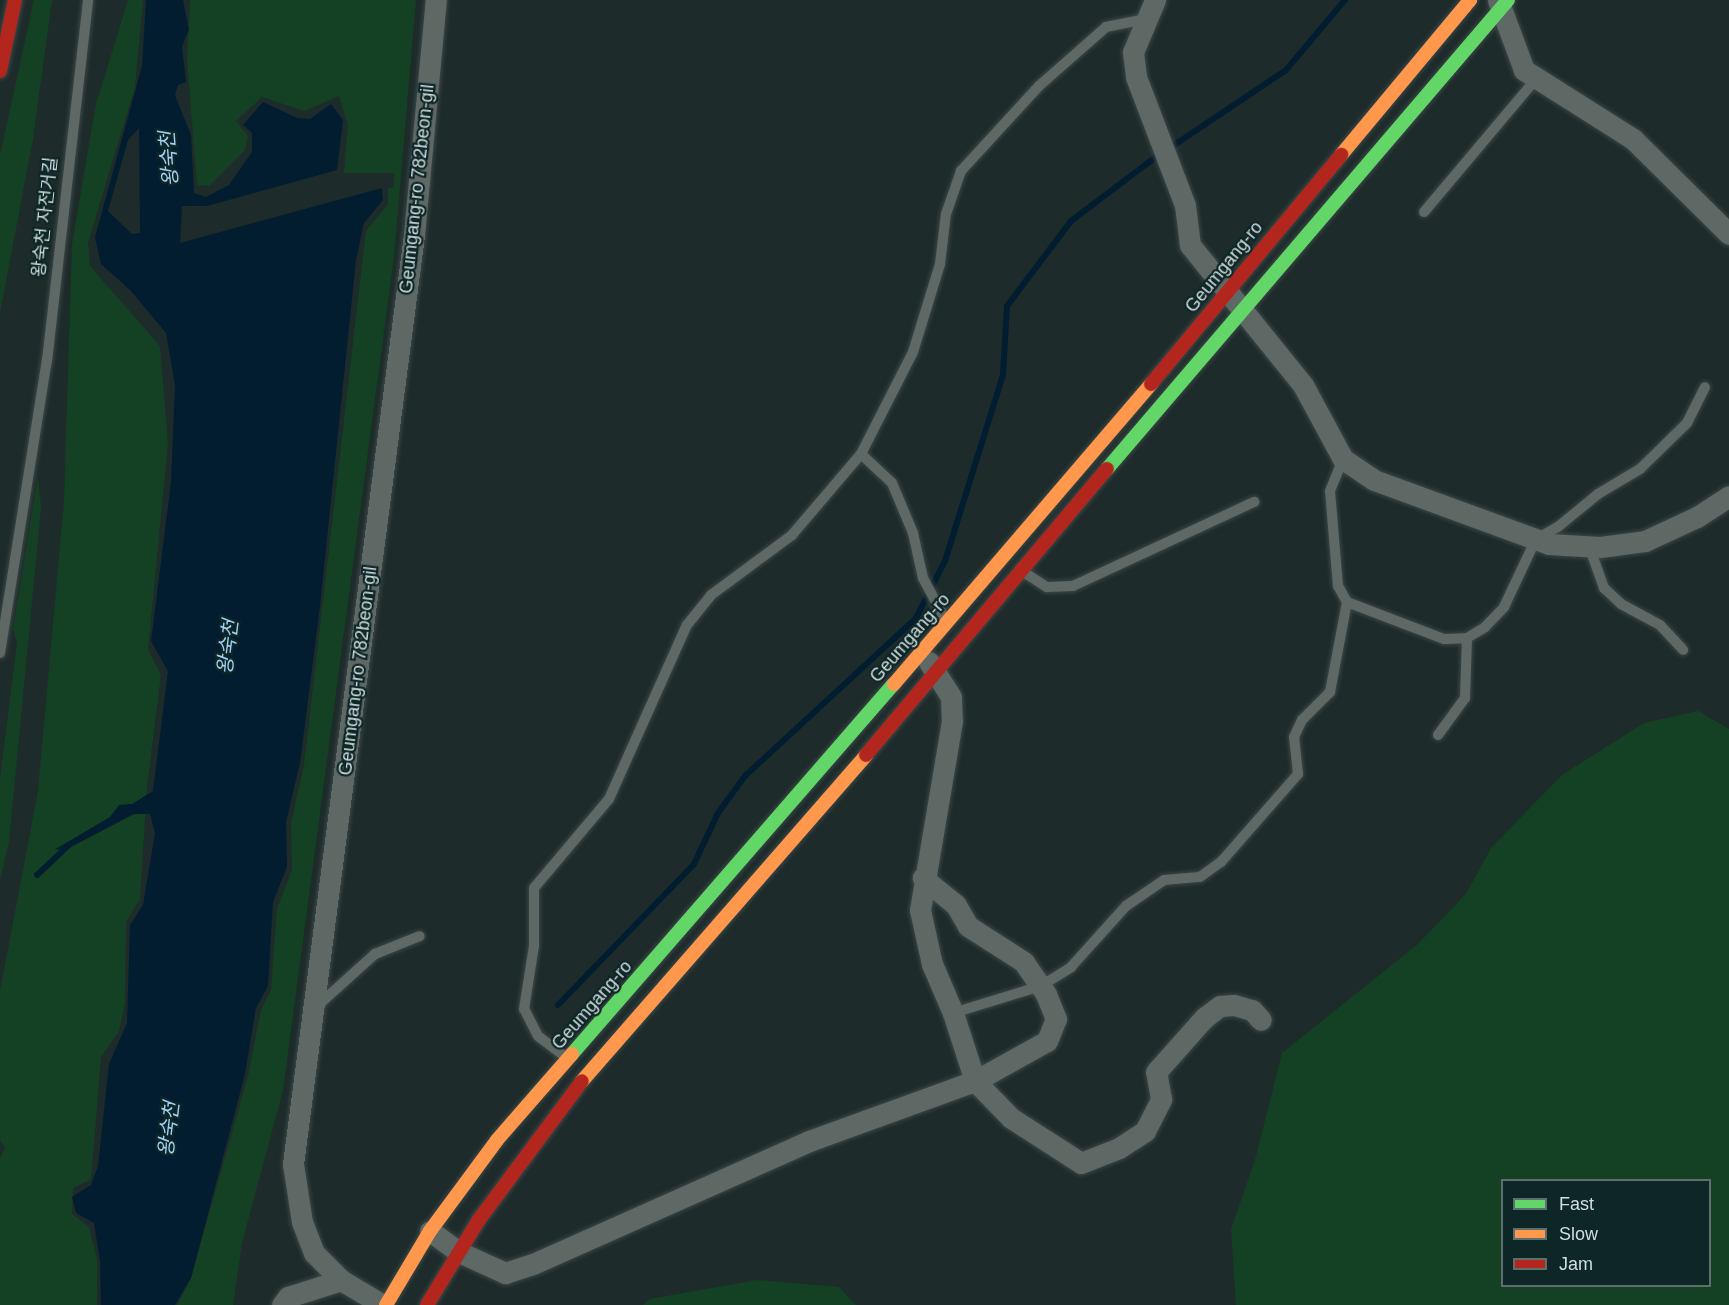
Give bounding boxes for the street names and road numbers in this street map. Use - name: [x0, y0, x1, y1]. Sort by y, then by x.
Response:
- street label: Geumgang-ro 782beon-gil: [395, 83, 439, 295]
- street label: 왕숙천 자전거길: [28, 156, 62, 278]
- street label: Geumgang-ro: [1181, 217, 1267, 317]
- street label: Geumgang-ro 782beon-gil: [334, 565, 382, 777]
- street label: Geumgang-ro: [865, 589, 955, 687]
- street label: Geumgang-ro: [547, 956, 637, 1054]

